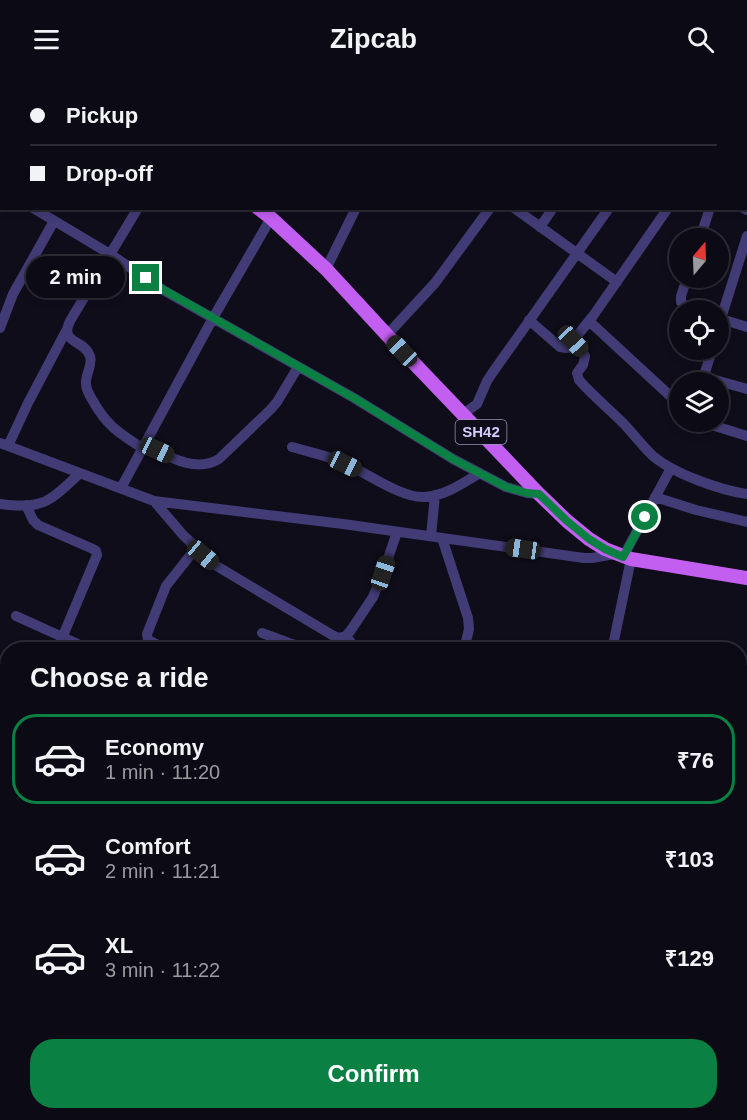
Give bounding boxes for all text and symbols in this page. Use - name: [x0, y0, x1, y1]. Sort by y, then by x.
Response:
- icon: menu: [30, 23, 63, 56]
- icon: search: [684, 23, 717, 56]
- text: Zipcab: [330, 24, 417, 54]
- text: Pickup: [66, 103, 138, 128]
- text: Drop-off: [66, 161, 153, 186]
- north arrow: [669, 228, 729, 288]
- map controls: [669, 228, 729, 432]
- callout: 2 min: [26, 257, 125, 299]
- route end: [132, 264, 159, 291]
- text: 2 min: [49, 266, 102, 288]
- button: locate: [669, 300, 729, 360]
- car: [554, 322, 592, 360]
- car: [383, 332, 421, 370]
- button: layers: [669, 372, 729, 432]
- road number: SH42: [456, 420, 506, 444]
- car: [137, 434, 177, 466]
- car: [325, 448, 365, 480]
- route start: [631, 503, 658, 530]
- car: [183, 537, 223, 573]
- car: [504, 538, 542, 560]
- car: [369, 553, 397, 593]
- text: Choose a ride: [30, 663, 209, 693]
- icon: car: [33, 732, 87, 786]
- text: Economy: [105, 735, 204, 760]
- text: ₹76: [677, 748, 714, 773]
- text: 1 min · 11:20: [105, 761, 220, 783]
- icon: car: [33, 831, 87, 885]
- text: Comfort: [105, 834, 191, 859]
- text: ₹103: [665, 847, 714, 872]
- text: 2 min · 11:21: [105, 860, 220, 882]
- icon: car: [33, 930, 87, 984]
- text: XL: [105, 933, 133, 958]
- text: ₹129: [665, 946, 714, 971]
- text: 3 min · 11:22: [105, 959, 220, 981]
- button: Confirm: [30, 1039, 717, 1108]

